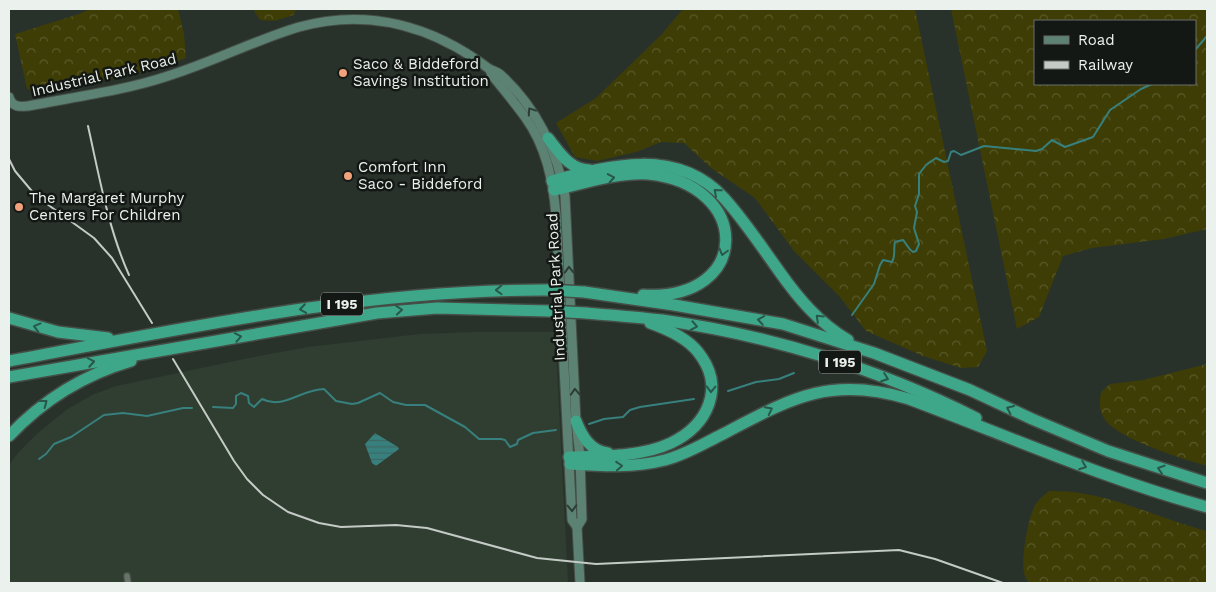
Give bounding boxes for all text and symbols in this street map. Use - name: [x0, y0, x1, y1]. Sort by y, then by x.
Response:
- legend: [1034, 20, 1196, 85]
- text: Road: [1078, 31, 1115, 49]
- street label: Industrial Park Road: [30, 50, 178, 100]
- place label: Saco & Biddeford Savings Institution: [353, 55, 489, 90]
- text: Railway: [1078, 56, 1133, 74]
- marker: Saco & Biddeford Savings Institution: [337, 67, 349, 79]
- one-way arrow: [528, 108, 537, 117]
- place label: Comfort Inn Saco - Biddeford: [358, 158, 482, 193]
- marker: Comfort Inn Saco - Biddeford: [342, 170, 354, 182]
- one-way arrow: [607, 173, 615, 184]
- place label: The Margaret Murphy Centers For Children: [29, 189, 184, 224]
- one-way arrow: [714, 189, 723, 198]
- marker: The Margaret Murphy Centers For Children: [13, 201, 25, 213]
- street label: Industrial Park Road: [543, 213, 569, 361]
- one-way arrow: [719, 247, 729, 256]
- one-way arrow: [564, 266, 575, 274]
- one-way arrow: [495, 285, 503, 296]
- road number: I 195: [321, 292, 363, 316]
- one-way arrow: [298, 303, 307, 313]
- one-way arrow: [395, 305, 403, 316]
- one-way arrow: [815, 315, 824, 324]
- one-way arrow: [756, 316, 765, 326]
- one-way arrow: [690, 320, 699, 331]
- one-way arrow: [33, 323, 42, 333]
- one-way arrow: [234, 333, 243, 343]
- road number: I 195: [819, 351, 861, 374]
- one-way arrow: [87, 357, 96, 367]
- one-way arrow: [880, 372, 888, 382]
- one-way arrow: [706, 385, 716, 393]
- one-way arrow: [569, 388, 580, 396]
- one-way arrow: [38, 401, 47, 409]
- one-way arrow: [1006, 405, 1015, 415]
- one-way arrow: [764, 406, 773, 416]
- one-way arrow: [615, 460, 623, 471]
- one-way arrow: [1078, 460, 1087, 471]
- one-way arrow: [1157, 465, 1165, 475]
- one-way arrow: [566, 504, 577, 512]

